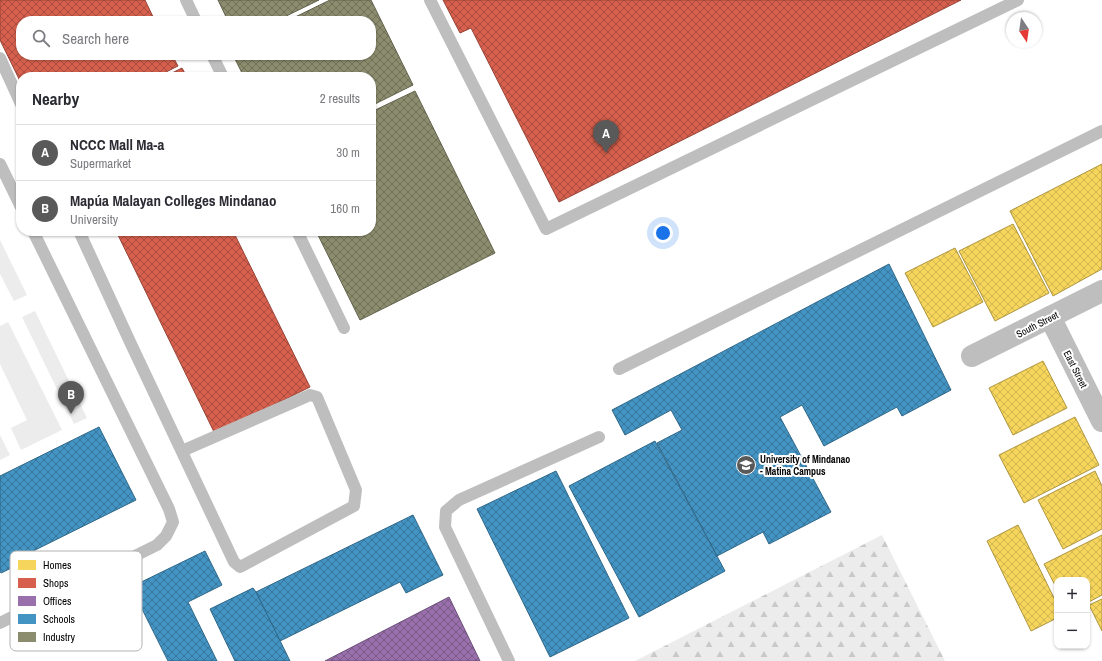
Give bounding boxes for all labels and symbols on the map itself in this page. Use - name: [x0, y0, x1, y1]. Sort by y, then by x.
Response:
- north arrow: [1006, 12, 1042, 48]
- pin: A: [593, 120, 619, 153]
- your location: [653, 223, 673, 243]
- street label: South Street: [1014, 308, 1061, 341]
- street label: East Street: [1061, 348, 1091, 391]
- pin: B: [58, 381, 84, 414]
- place label: University of Mindanao - Matina Campus: [760, 453, 850, 478]
- school or university icon: University of Mindanao - Matina Campus: [735, 454, 757, 476]
- legend: [10, 551, 142, 651]
- text: Homes: [43, 558, 72, 572]
- text: Shops: [43, 576, 69, 590]
- text: Offices: [43, 594, 72, 608]
- text: Schools: [43, 612, 76, 626]
- text: Industry: [43, 630, 76, 644]

